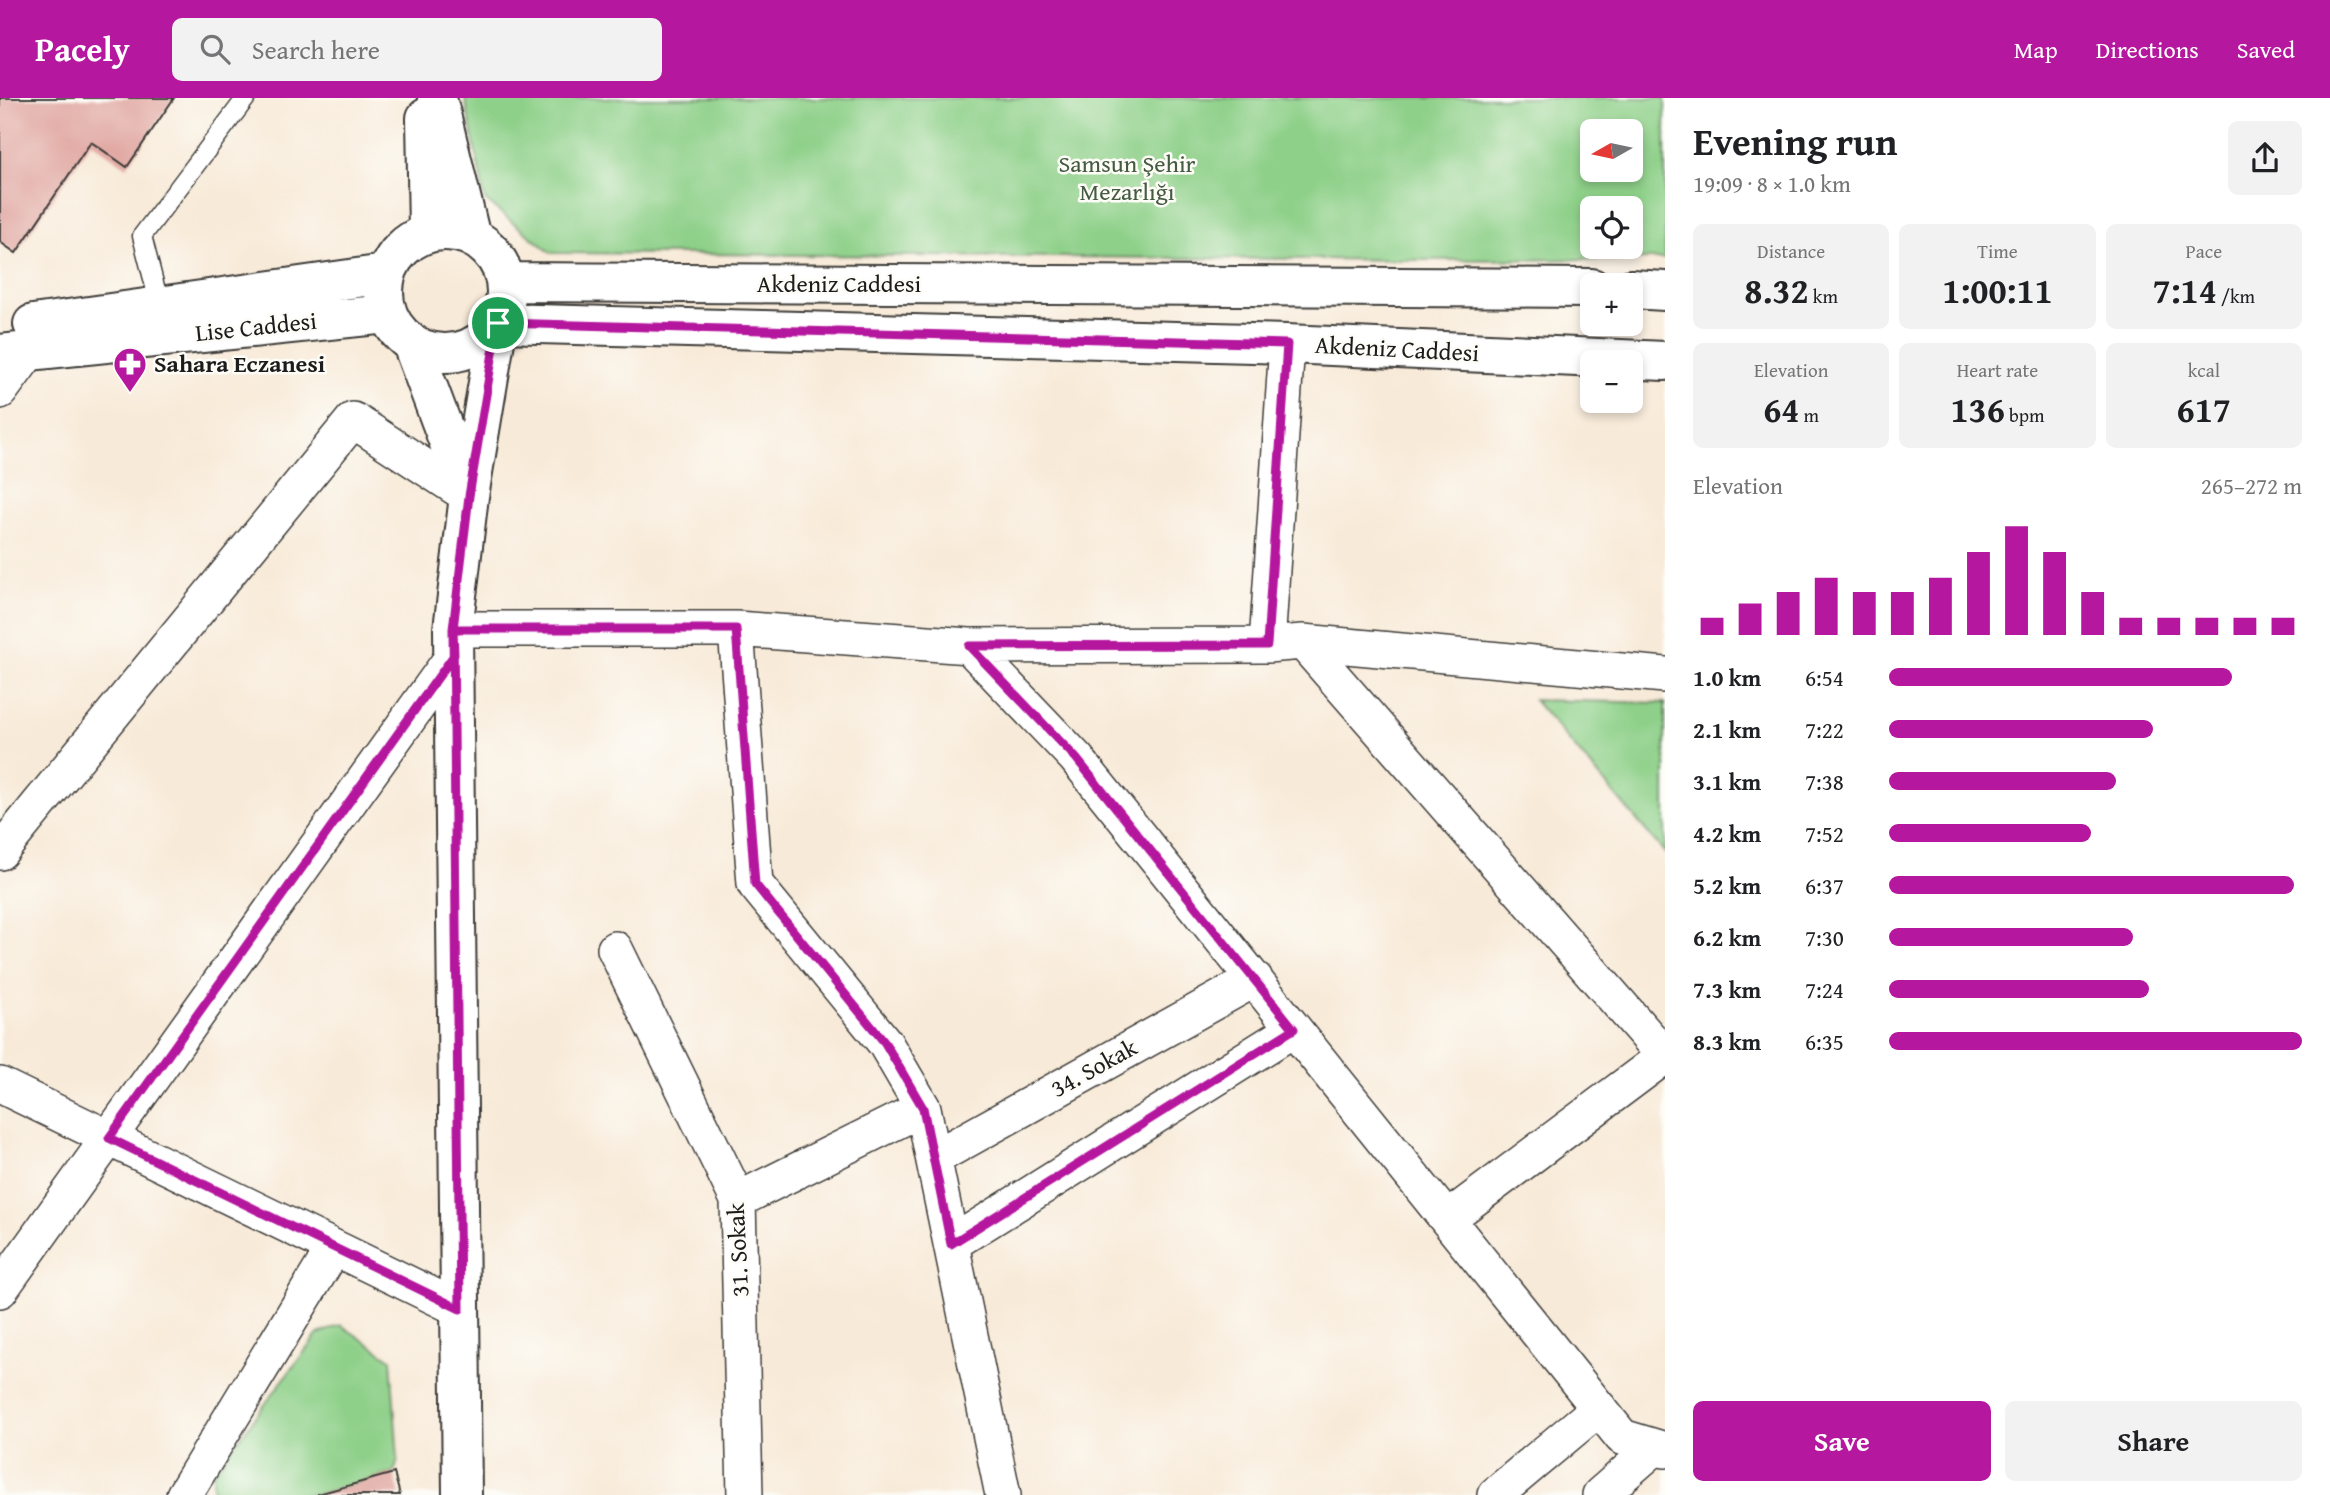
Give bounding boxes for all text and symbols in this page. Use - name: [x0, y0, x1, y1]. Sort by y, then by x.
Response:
- search box: [172, 18, 662, 81]
- text: Pacely: [35, 25, 130, 73]
- icon: search: [196, 30, 234, 68]
- text: Search here: [252, 30, 380, 69]
- text: Map: [2014, 32, 2058, 67]
- text: Directions: [2096, 32, 2199, 67]
- text: Saved: [2237, 32, 2295, 67]
- text: Evening run: [1693, 113, 1897, 169]
- north arrow: [1580, 119, 1643, 182]
- map controls: [1580, 119, 1643, 413]
- button: share: [2228, 121, 2302, 195]
- park label: Samsun Şehir Mezarlığı: [1058, 146, 1196, 209]
- text: 19:09 · 8 × 1.0 km: [1693, 167, 1851, 200]
- button: locate: [1580, 196, 1643, 259]
- text: Distance: [1757, 237, 1825, 265]
- text: Time: [1977, 237, 2018, 265]
- text: Pace: [2186, 237, 2222, 265]
- text: 8.32: [1744, 265, 1809, 316]
- text: 1:00:11: [1942, 265, 2053, 316]
- text: 7:14: [2153, 265, 2217, 316]
- street label: Akdeniz Caddesi: [757, 266, 921, 301]
- button: +: [1580, 273, 1643, 336]
- text: km: [1809, 282, 1838, 310]
- text: /km: [2217, 282, 2255, 310]
- pin: [468, 293, 528, 353]
- street label: Lise Caddesi: [193, 303, 319, 350]
- icon: arrive: [479, 304, 517, 342]
- street label: Akdeniz Caddesi: [1314, 327, 1480, 370]
- pharmacy icon: Sahara Eczanesi: [111, 345, 149, 394]
- place label: Sahara Eczanesi: [154, 346, 325, 381]
- button: −: [1580, 350, 1643, 413]
- text: Elevation: [1754, 356, 1828, 384]
- text: Heart rate: [1957, 356, 2038, 384]
- text: kcal: [2188, 356, 2220, 384]
- text: 64: [1763, 384, 1799, 435]
- text: 136: [1950, 384, 2005, 435]
- text: 617: [2177, 384, 2231, 435]
- text: m: [1799, 401, 1819, 429]
- text: bpm: [2005, 401, 2045, 429]
- text: Elevation: [1693, 469, 1783, 502]
- text: 265–272 m: [2201, 469, 2302, 502]
- text: 1.0 km: [1693, 661, 1761, 694]
- text: 6:54: [1805, 661, 1844, 694]
- text: 2.1 km: [1693, 713, 1761, 746]
- text: 7:22: [1805, 713, 1844, 746]
- text: 3.1 km: [1693, 765, 1761, 798]
- text: 7:38: [1805, 765, 1844, 798]
- text: 4.2 km: [1693, 817, 1761, 850]
- text: 7:52: [1805, 817, 1844, 850]
- text: 5.2 km: [1693, 869, 1761, 902]
- text: 6:37: [1805, 869, 1844, 902]
- text: 6.2 km: [1693, 921, 1761, 954]
- text: 7:30: [1805, 921, 1844, 954]
- text: 7.3 km: [1693, 973, 1761, 1006]
- text: 7:24: [1805, 973, 1844, 1006]
- text: 8.3 km: [1693, 1025, 1761, 1058]
- text: 6:35: [1805, 1025, 1844, 1058]
- street label: 34. Sokak: [1044, 1029, 1144, 1106]
- street label: 31. Sokak: [718, 1201, 757, 1298]
- button: Save: [1693, 1401, 1991, 1481]
- button: Share: [2005, 1401, 2302, 1481]

